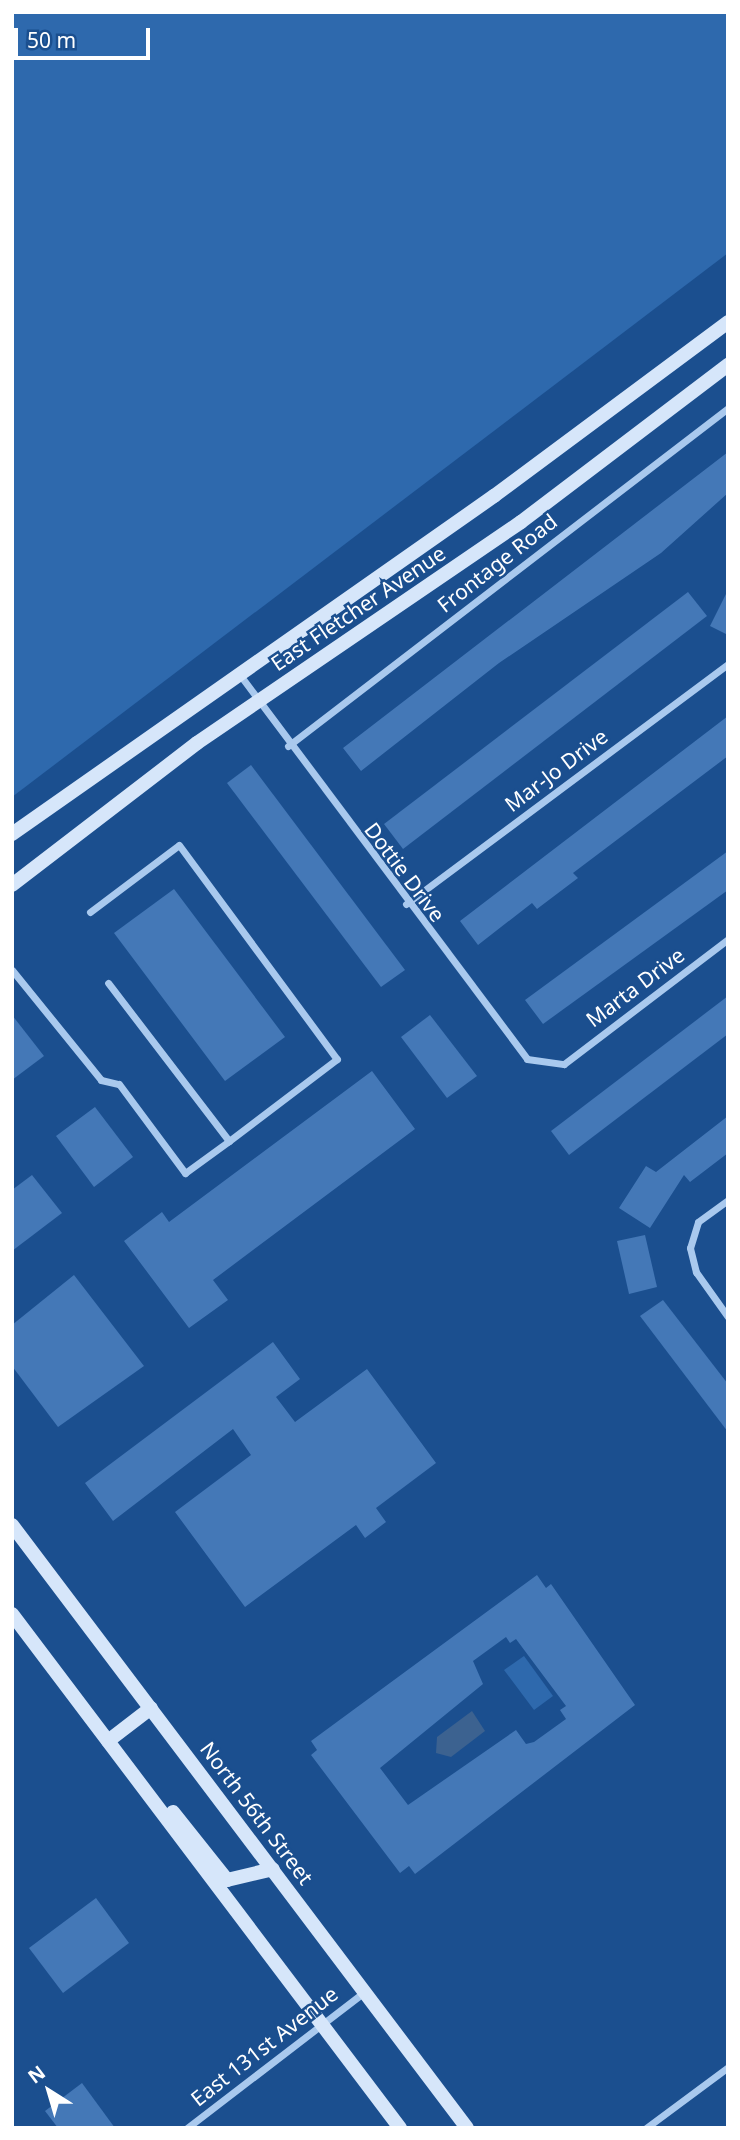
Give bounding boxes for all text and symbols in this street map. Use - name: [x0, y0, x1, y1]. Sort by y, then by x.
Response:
- scale bar: [18, 14, 154, 58]
- text: 50 m: [27, 26, 76, 54]
- street label: Frontage Road: [432, 508, 562, 618]
- street label: East Fletcher Avenue: [266, 540, 450, 676]
- street label: Mar-Jo Drive: [500, 723, 612, 817]
- street label: Dottie Drive: [359, 817, 451, 927]
- street label: Marta Drive: [581, 942, 689, 1032]
- street label: North 56th Street: [195, 1737, 319, 1889]
- street label: East 131st Avenue: [186, 1981, 342, 2111]
- north arrow: [14, 2056, 84, 2126]
- text: N: [22, 2059, 50, 2089]

